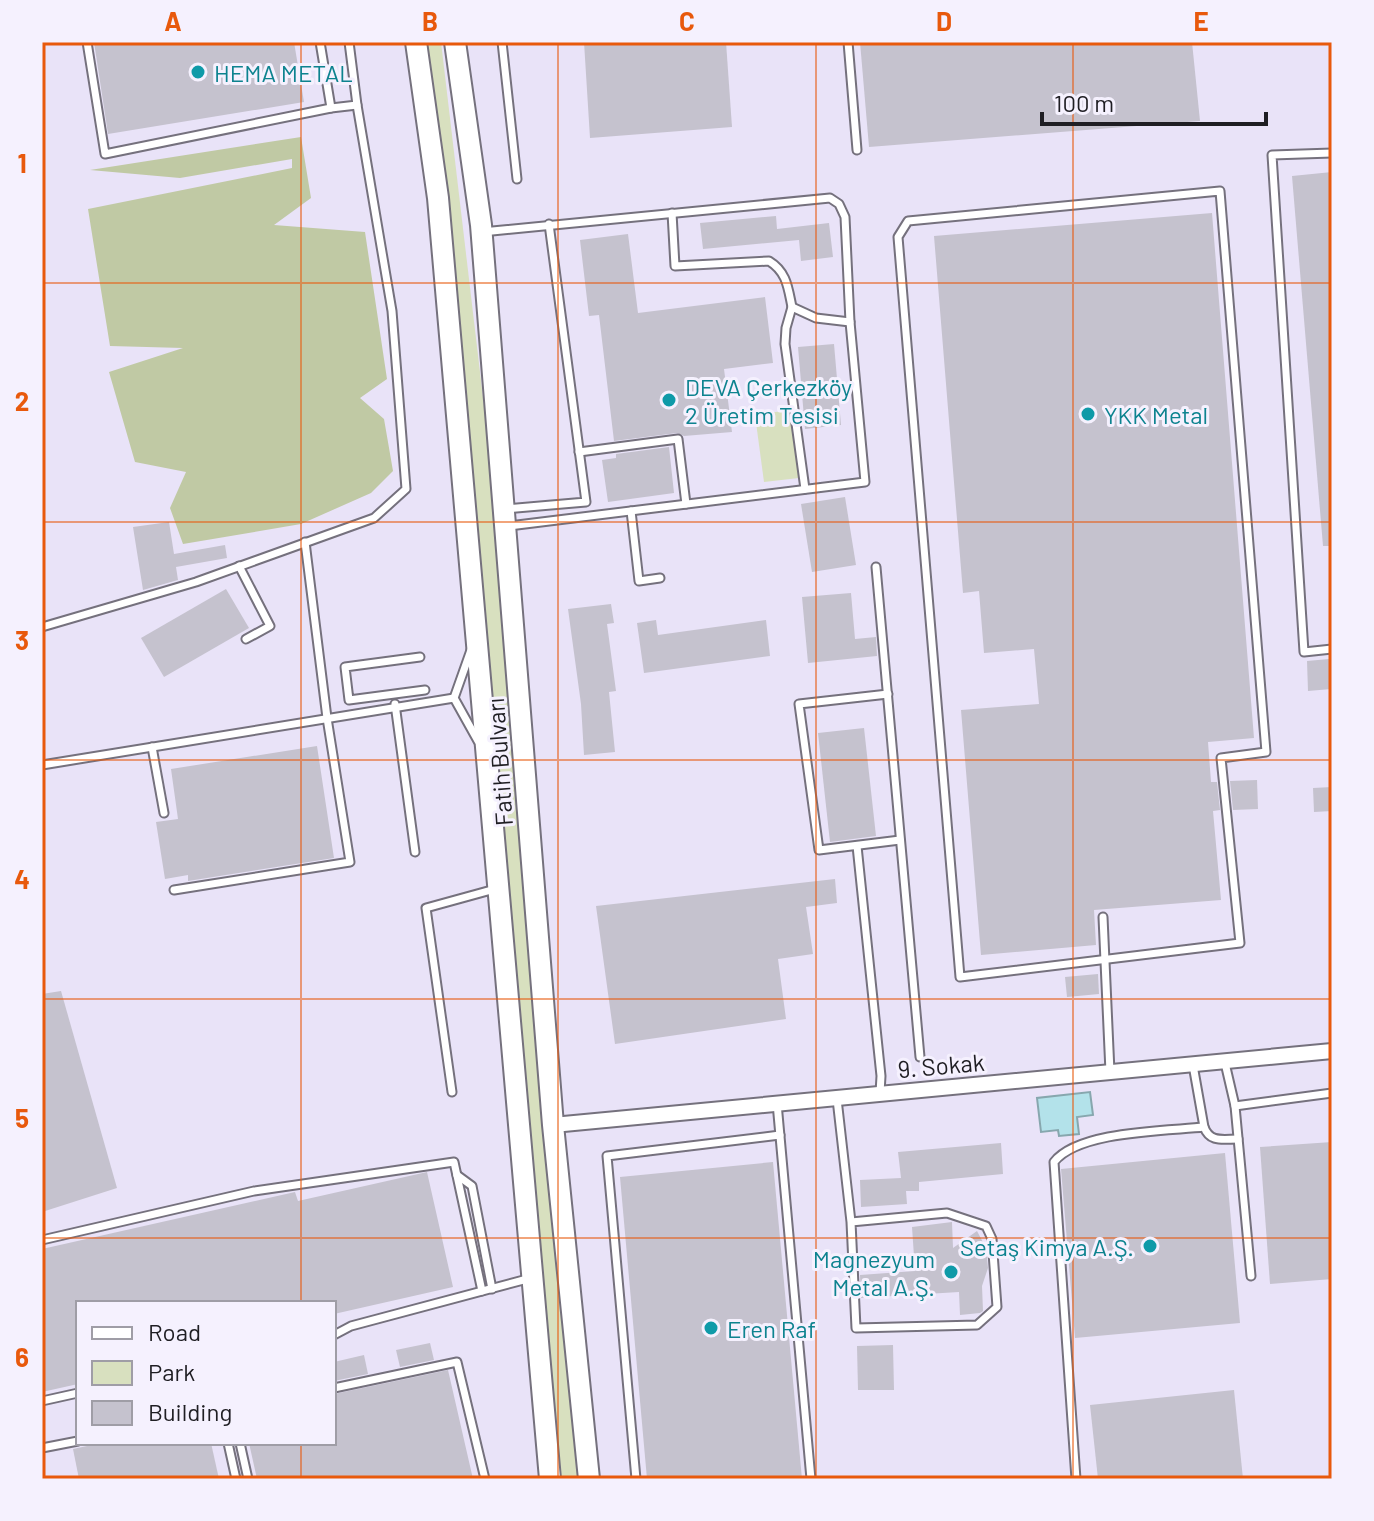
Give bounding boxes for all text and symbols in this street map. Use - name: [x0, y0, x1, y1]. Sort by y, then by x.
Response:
- text: A: [164, 5, 182, 36]
- text: B: [422, 5, 438, 36]
- text: C: [679, 5, 695, 36]
- text: D: [936, 5, 952, 36]
- text: E: [1193, 5, 1209, 36]
- place label: HEMA METAL: [214, 58, 353, 87]
- marker: HEMA METAL: [189, 63, 207, 81]
- scale bar: [1042, 76, 1266, 126]
- text: 100 m: [1054, 88, 1114, 117]
- text: 1: [17, 147, 27, 178]
- place label: DEVA Çerkezköy 2 Üretim Tesisi: [685, 372, 852, 429]
- text: 2: [15, 385, 29, 416]
- marker: DEVA Çerkezköy 2 Üretim Tesisi: [660, 391, 678, 409]
- place label: YKK Metal: [1104, 400, 1208, 429]
- marker: YKK Metal: [1079, 405, 1097, 423]
- text: 3: [15, 624, 29, 655]
- street label: Fatih Bulvarı: [480, 697, 518, 827]
- text: 4: [14, 863, 30, 894]
- street label: 9. Sokak: [896, 1047, 986, 1083]
- text: 5: [15, 1102, 29, 1133]
- place label: Setaş Kimya A.Ş.: [960, 1232, 1134, 1261]
- marker: Setaş Kimya A.Ş.: [1141, 1237, 1159, 1255]
- place label: Magnezyum Metal A.Ş.: [813, 1244, 935, 1301]
- marker: Magnezyum Metal A.Ş.: [942, 1263, 960, 1281]
- legend: [76, 1301, 336, 1445]
- place label: Eren Raf: [727, 1314, 816, 1343]
- text: Road: [148, 1317, 201, 1346]
- marker: Eren Raf: [702, 1319, 720, 1337]
- text: 6: [15, 1341, 29, 1372]
- text: Park: [148, 1357, 195, 1386]
- text: Building: [148, 1397, 232, 1426]

